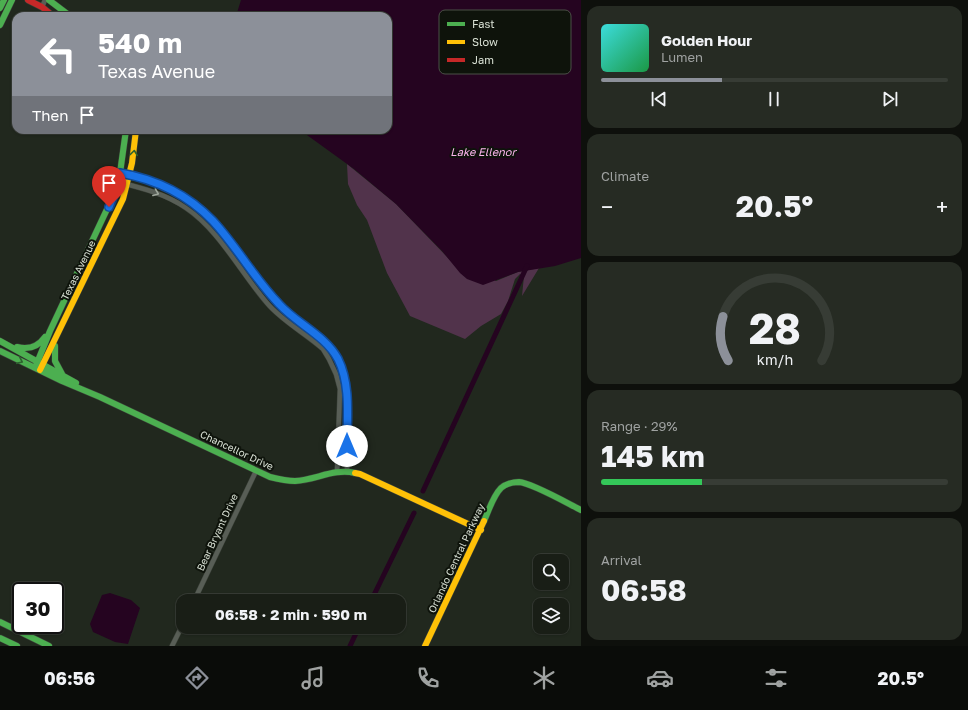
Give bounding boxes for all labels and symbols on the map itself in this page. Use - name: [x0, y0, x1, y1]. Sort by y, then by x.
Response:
- legend: [439, 10, 571, 74]
- text: Fast: [472, 17, 495, 30]
- text: Slow: [472, 35, 498, 48]
- text: Jam: [472, 53, 494, 66]
- water label: Lake Ellenor: [450, 145, 517, 158]
- one-way arrow: [129, 149, 138, 156]
- pin: [92, 166, 126, 207]
- one-way arrow: [152, 189, 159, 197]
- street label: Texas Avenue: [58, 238, 98, 302]
- one-way arrow: [16, 356, 24, 364]
- position arrow: [326, 425, 368, 467]
- street label: Chancellor Drive: [198, 428, 276, 472]
- street label: Bear Bryant Drive: [194, 491, 240, 572]
- street label: Orlando Central Parkway: [425, 501, 487, 615]
- speed limit sign: 30: [12, 582, 64, 634]

